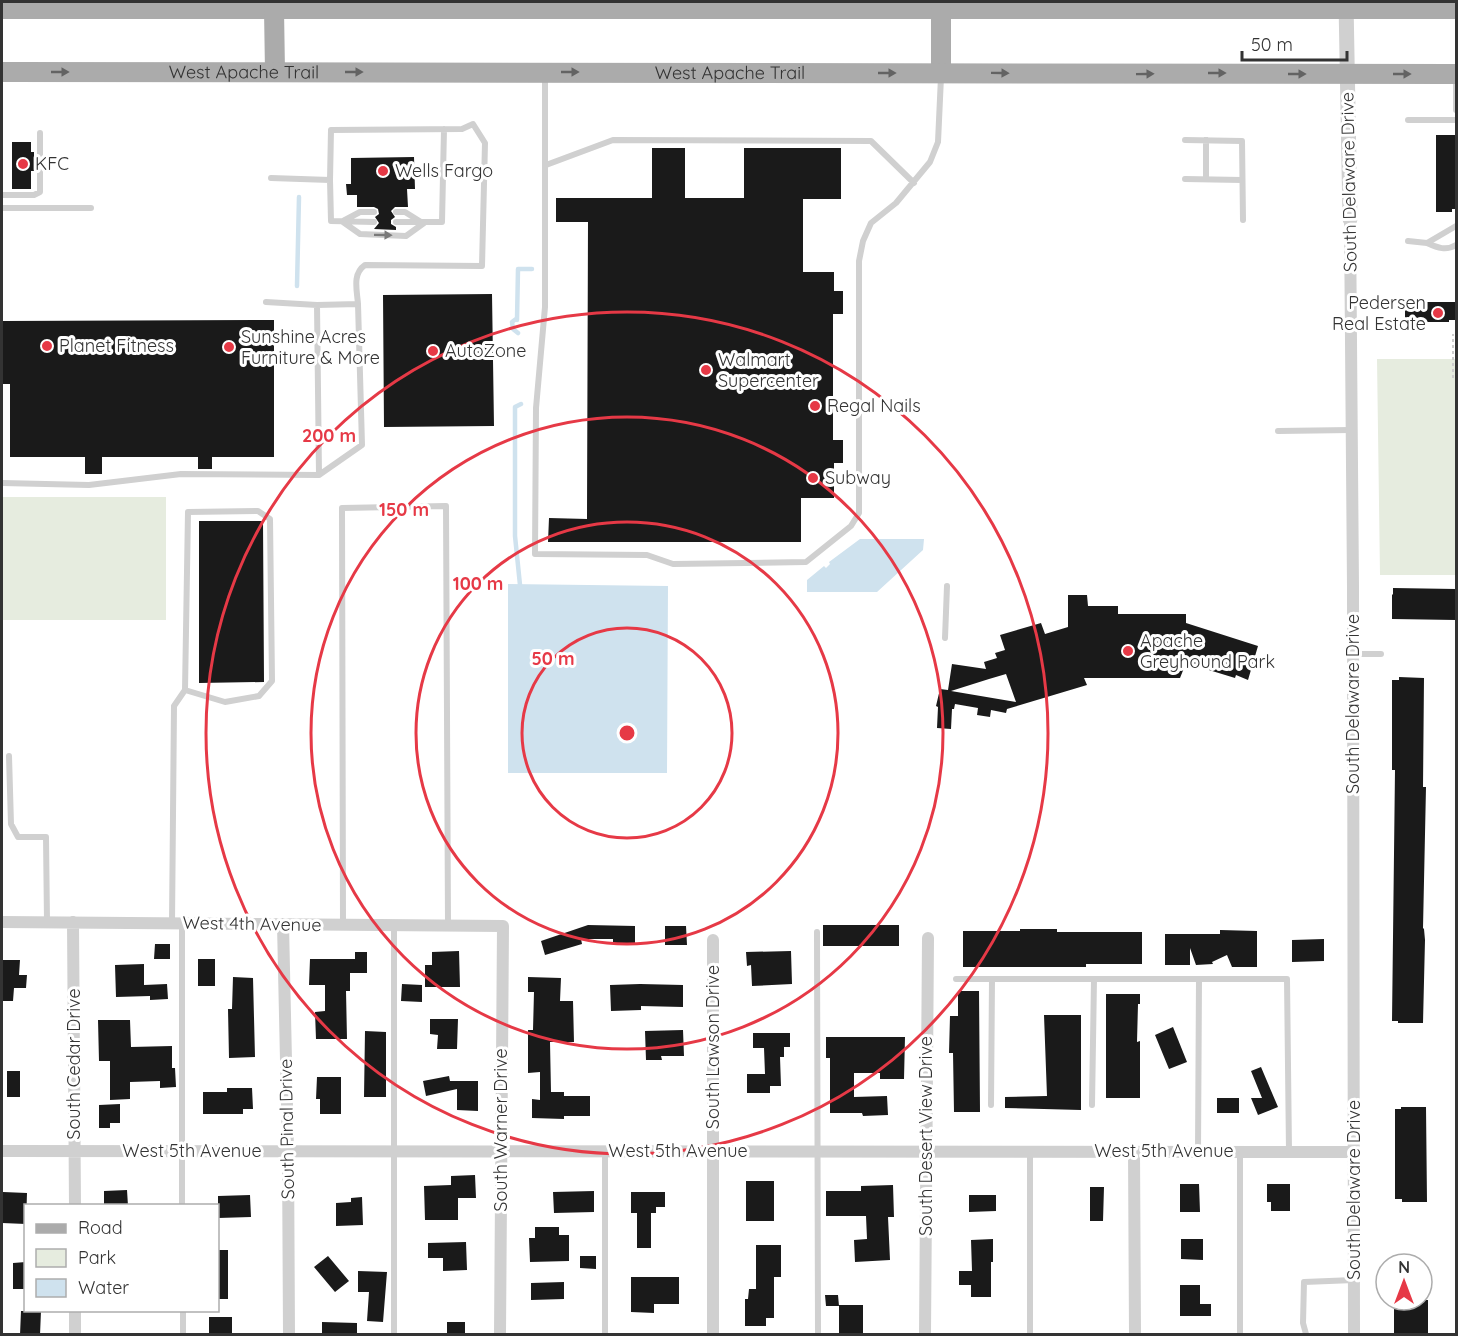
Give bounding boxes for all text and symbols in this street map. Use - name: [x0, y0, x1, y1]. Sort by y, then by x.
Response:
- scale bar: [1242, 24, 1347, 62]
- text: 50 m: [1251, 33, 1293, 56]
- street label: West Apache Trail: [169, 60, 319, 83]
- street label: West Apache Trail: [655, 61, 805, 84]
- one-way arrow: [50, 67, 69, 77]
- one-way arrow: [345, 67, 364, 77]
- one-way arrow: [561, 67, 580, 77]
- one-way arrow: [878, 68, 897, 78]
- one-way arrow: [1208, 68, 1227, 78]
- one-way arrow: [990, 69, 1009, 78]
- one-way arrow: [1135, 69, 1154, 79]
- one-way arrow: [1288, 69, 1307, 78]
- one-way arrow: [1393, 69, 1412, 79]
- street label: South Delaware Drive: [1335, 92, 1362, 272]
- place label: KFC: [35, 152, 69, 175]
- marker: KFC: [16, 157, 30, 171]
- place label: Wells Fargo: [395, 159, 493, 182]
- marker: Wells Fargo: [376, 164, 390, 178]
- one-way arrow: [374, 230, 393, 240]
- place label: Pedersen Real Estate: [1332, 291, 1426, 335]
- marker: Pedersen Real Estate: [1431, 306, 1445, 320]
- place label: Sunshine Acres Furniture & More: [241, 325, 380, 369]
- place label: Planet Fitness: [59, 334, 174, 357]
- marker: Planet Fitness: [40, 339, 54, 353]
- place label: AutoZone: [445, 339, 526, 362]
- marker: Sunshine Acres Furniture & More: [222, 340, 236, 354]
- marker: AutoZone: [426, 344, 440, 358]
- place label: Walmart Supercenter: [718, 348, 819, 392]
- marker: Walmart Supercenter: [699, 363, 713, 377]
- place label: Regal Nails: [827, 394, 921, 417]
- marker: Regal Nails: [808, 399, 822, 413]
- text: 200 m: [302, 424, 356, 447]
- place label: Subway: [825, 466, 891, 489]
- marker: Subway: [806, 471, 820, 485]
- text: 150 m: [379, 498, 429, 521]
- text: 100 m: [453, 572, 503, 595]
- street label: South Delaware Drive: [1341, 614, 1364, 794]
- place label: Apache Greyhound Park: [1140, 629, 1275, 673]
- marker: Apache Greyhound Park: [1121, 644, 1135, 658]
- text: 50 m: [531, 647, 575, 670]
- centre of rings: [617, 723, 637, 743]
- street label: West 4th Avenue: [182, 911, 322, 936]
- street label: South Lawson Drive: [701, 965, 724, 1129]
- street label: South Cedar Drive: [62, 988, 85, 1140]
- street label: South Desert View Drive: [914, 1036, 937, 1236]
- street label: South Warner Drive: [489, 1048, 512, 1212]
- street label: South Pinal Drive: [274, 1058, 299, 1200]
- street label: South Delaware Drive: [1342, 1100, 1365, 1280]
- street label: West 5th Avenue: [122, 1139, 262, 1162]
- street label: West 5th Avenue: [608, 1139, 748, 1162]
- street label: West 5th Avenue: [1094, 1139, 1234, 1162]
- legend: [24, 1204, 219, 1312]
- text: Road: [78, 1216, 123, 1239]
- text: Park: [78, 1246, 116, 1269]
- north arrow: [1374, 1252, 1434, 1312]
- text: N: [1398, 1257, 1410, 1277]
- text: Water: [78, 1276, 129, 1299]

